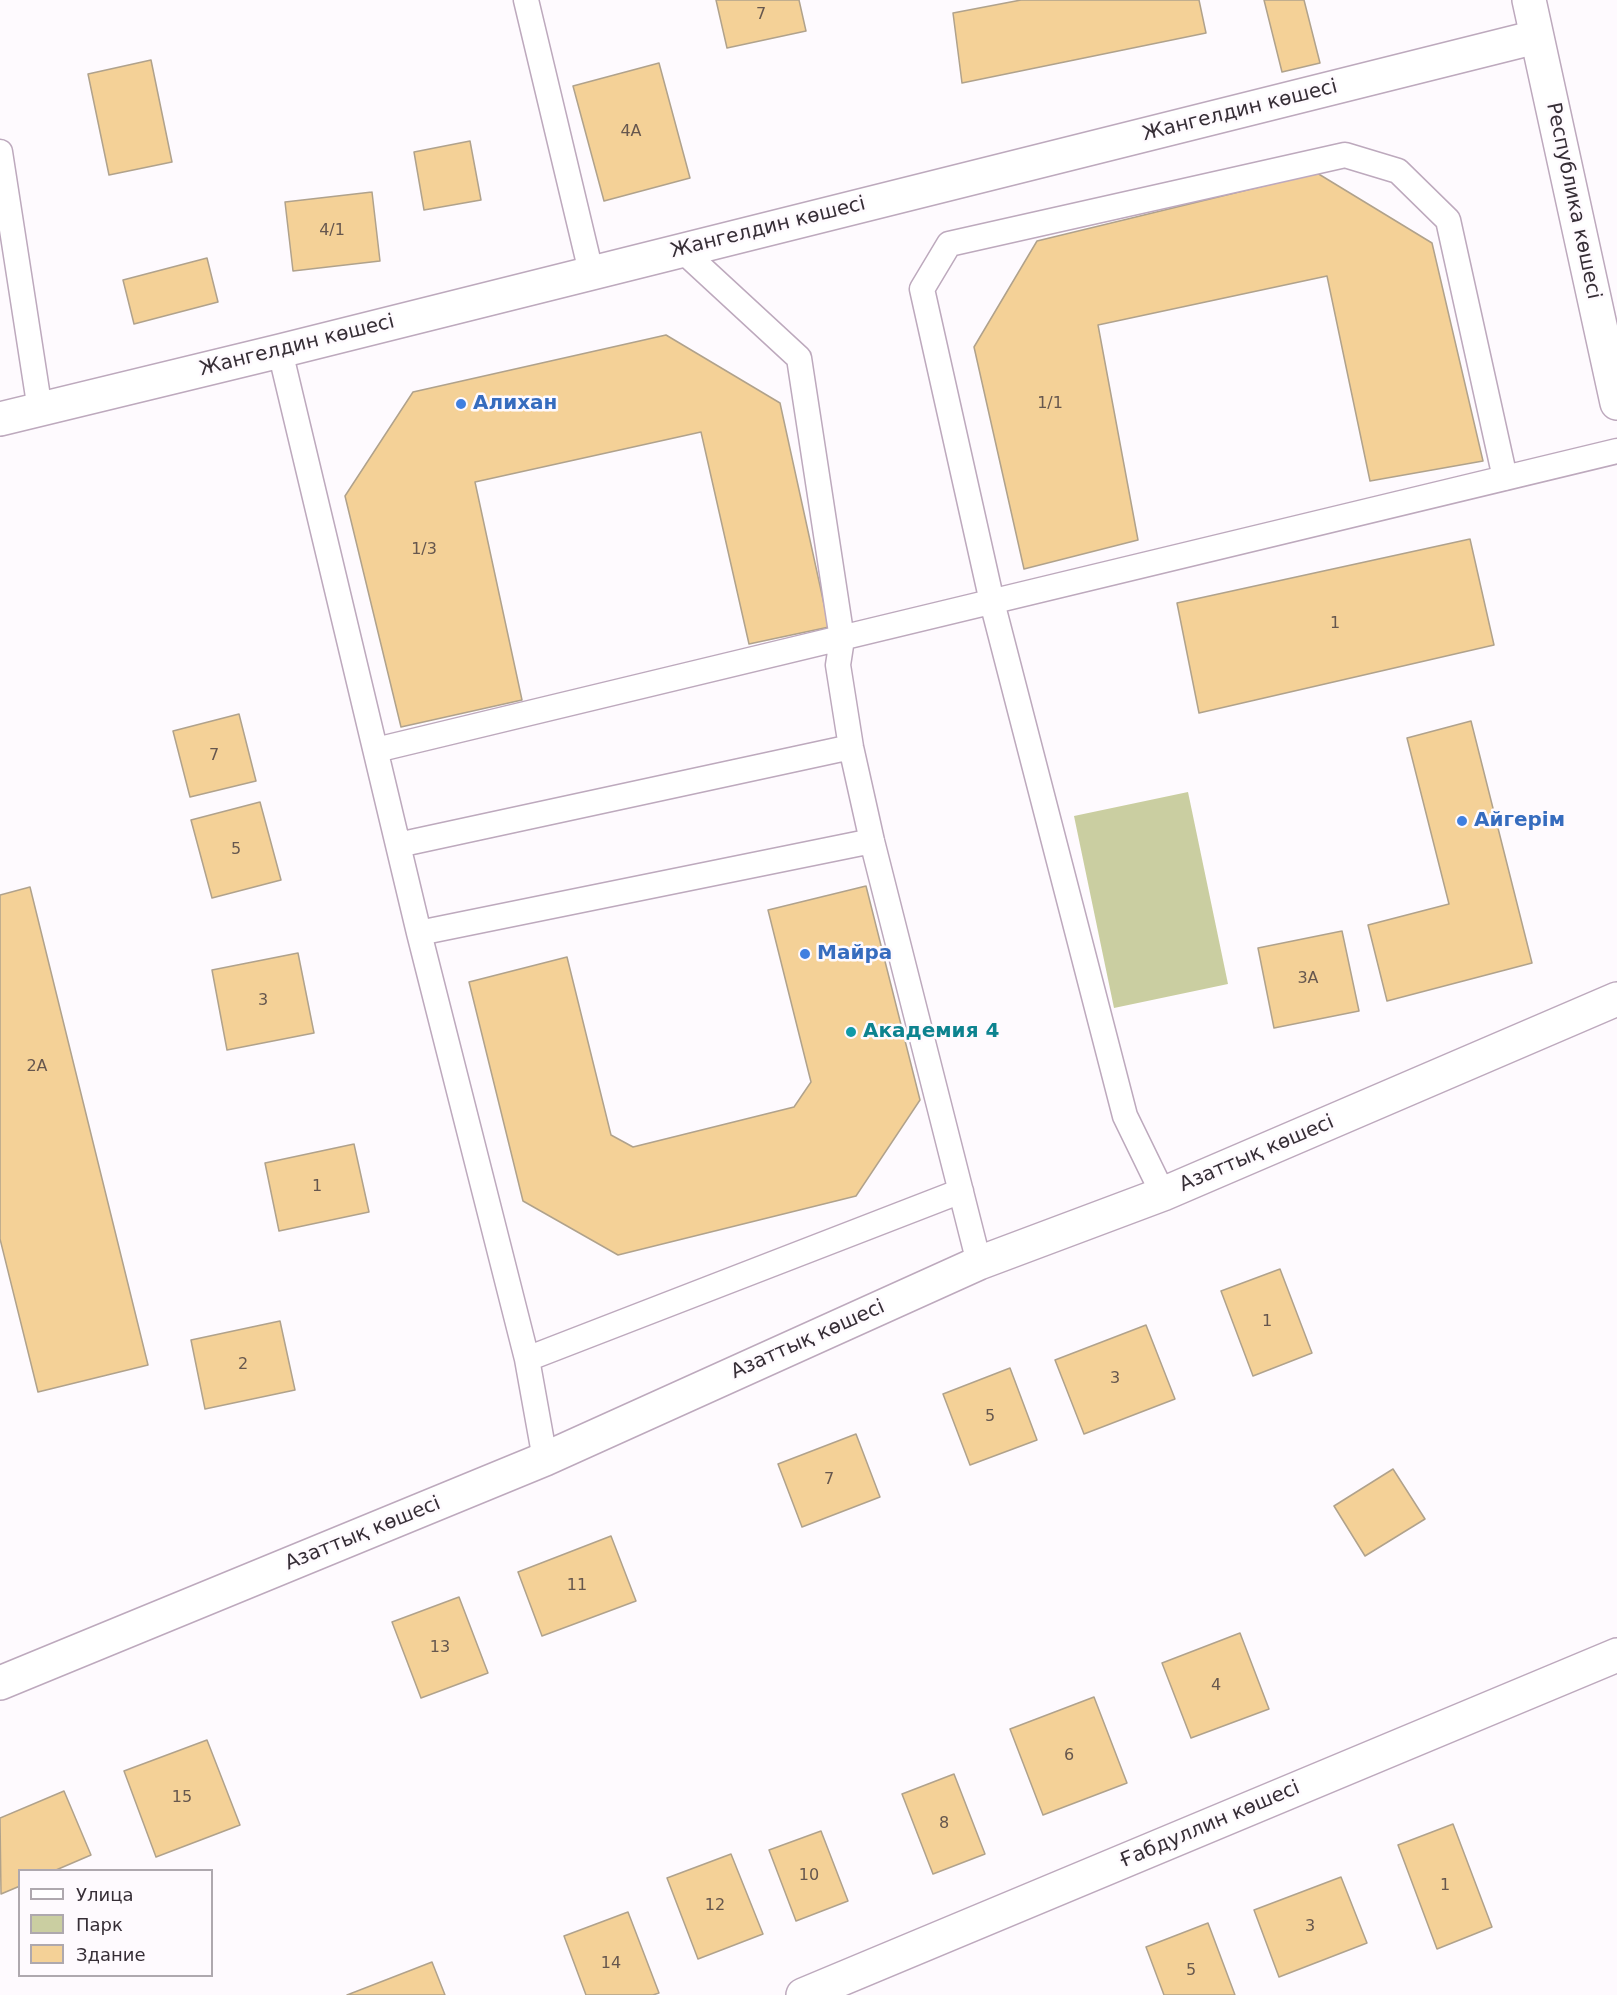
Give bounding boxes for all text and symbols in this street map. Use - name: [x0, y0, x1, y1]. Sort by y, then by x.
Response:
- house number: 7: [756, 5, 766, 25]
- street label: Жангелдин көшесі: [1140, 75, 1340, 147]
- street label: Республика көшесі: [1540, 100, 1606, 302]
- house number: 4А: [620, 122, 642, 142]
- street label: Жангелдин көшесі: [668, 192, 868, 264]
- house number: 4/1: [319, 221, 345, 241]
- street label: Жангелдин көшесі: [197, 310, 397, 382]
- place label: Алихан: [473, 392, 557, 416]
- house number: 1/1: [1037, 394, 1063, 414]
- marker: Алихан: [454, 397, 468, 411]
- house number: 1/3: [411, 540, 437, 560]
- house number: 1: [1330, 614, 1340, 634]
- house number: 7: [209, 746, 219, 766]
- place label: Айгерім: [1474, 809, 1565, 833]
- marker: Айгерім: [1455, 814, 1469, 828]
- house number: 5: [231, 840, 241, 860]
- place label: Майра: [817, 942, 892, 966]
- marker: Майра: [798, 947, 812, 961]
- house number: 3А: [1297, 969, 1319, 989]
- house number: 3: [258, 991, 268, 1011]
- place label: Академия 4: [863, 1020, 999, 1044]
- marker: Академия 4: [844, 1025, 858, 1039]
- house number: 2А: [26, 1057, 48, 1077]
- street label: Азаттық көшесі: [1176, 1111, 1338, 1197]
- house number: 1: [312, 1177, 322, 1197]
- street label: Азаттық көшесі: [727, 1295, 889, 1385]
- house number: 1: [1262, 1312, 1272, 1332]
- house number: 2: [238, 1355, 248, 1375]
- house number: 3: [1110, 1369, 1120, 1389]
- house number: 5: [985, 1407, 995, 1427]
- house number: 7: [824, 1470, 834, 1490]
- street label: Азаттық көшесі: [282, 1492, 444, 1576]
- house number: 11: [567, 1576, 587, 1596]
- house number: 13: [430, 1638, 450, 1658]
- house number: 4: [1211, 1676, 1221, 1696]
- house number: 6: [1064, 1746, 1074, 1766]
- street label: Ғабдуллин көшесі: [1116, 1776, 1304, 1874]
- house number: 15: [172, 1788, 192, 1808]
- house number: 8: [939, 1814, 949, 1834]
- house number: 10: [799, 1866, 819, 1886]
- legend: [18, 1869, 213, 1977]
- house number: 1: [1440, 1876, 1450, 1896]
- text: Улица: [76, 1884, 133, 1905]
- house number: 12: [705, 1896, 725, 1916]
- text: Парк: [76, 1914, 123, 1935]
- house number: 3: [1305, 1917, 1315, 1937]
- text: Здание: [76, 1944, 146, 1965]
- house number: 14: [601, 1954, 621, 1974]
- house number: 5: [1186, 1961, 1196, 1981]

